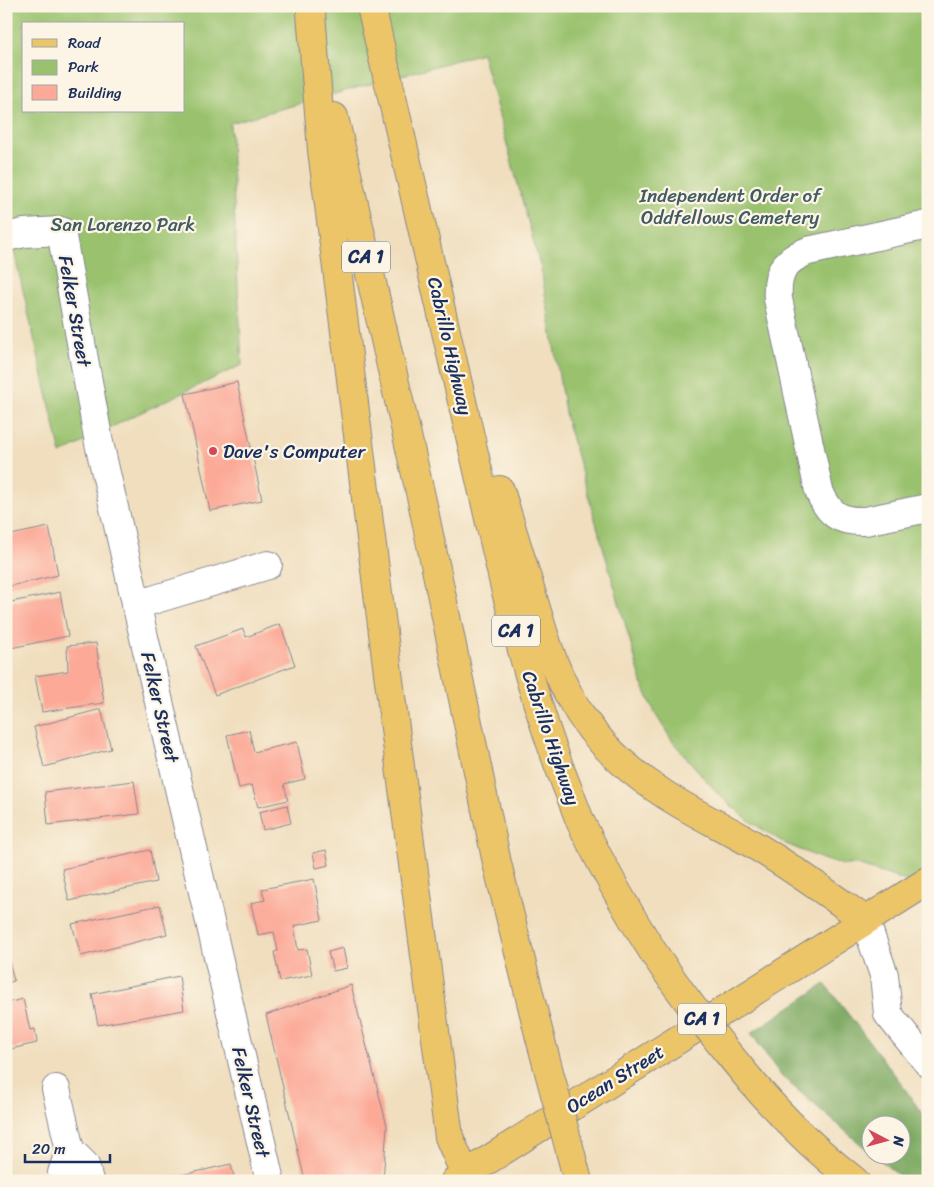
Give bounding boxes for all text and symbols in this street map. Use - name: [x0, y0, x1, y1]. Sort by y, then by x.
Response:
- legend: [22, 22, 185, 112]
- text: Road: [68, 30, 101, 56]
- text: Park: [68, 54, 99, 80]
- text: Building: [68, 80, 122, 106]
- park label: Independent Order of Oddfellows Cemetery: [639, 179, 823, 234]
- park label: San Lorenzo Park: [51, 208, 195, 241]
- road number: CA 1: [342, 242, 390, 272]
- street label: Felker Street: [49, 253, 101, 371]
- street label: Cabrillo Highway: [418, 274, 482, 418]
- place label: Dave's Computer: [223, 435, 366, 468]
- marker: Dave's Computer: [207, 445, 219, 457]
- road number: CA 1: [492, 616, 540, 646]
- street label: Felker Street: [131, 648, 189, 767]
- street label: Cabrillo Highway: [512, 666, 590, 810]
- road number: CA 1: [678, 1004, 726, 1034]
- street label: Ocean Street: [559, 1036, 671, 1122]
- street label: Felker Street: [222, 1043, 280, 1162]
- north arrow: [862, 1114, 912, 1164]
- scale bar: [25, 1132, 110, 1164]
- text: N: [885, 1134, 911, 1148]
- text: 20 m: [32, 1136, 66, 1162]

